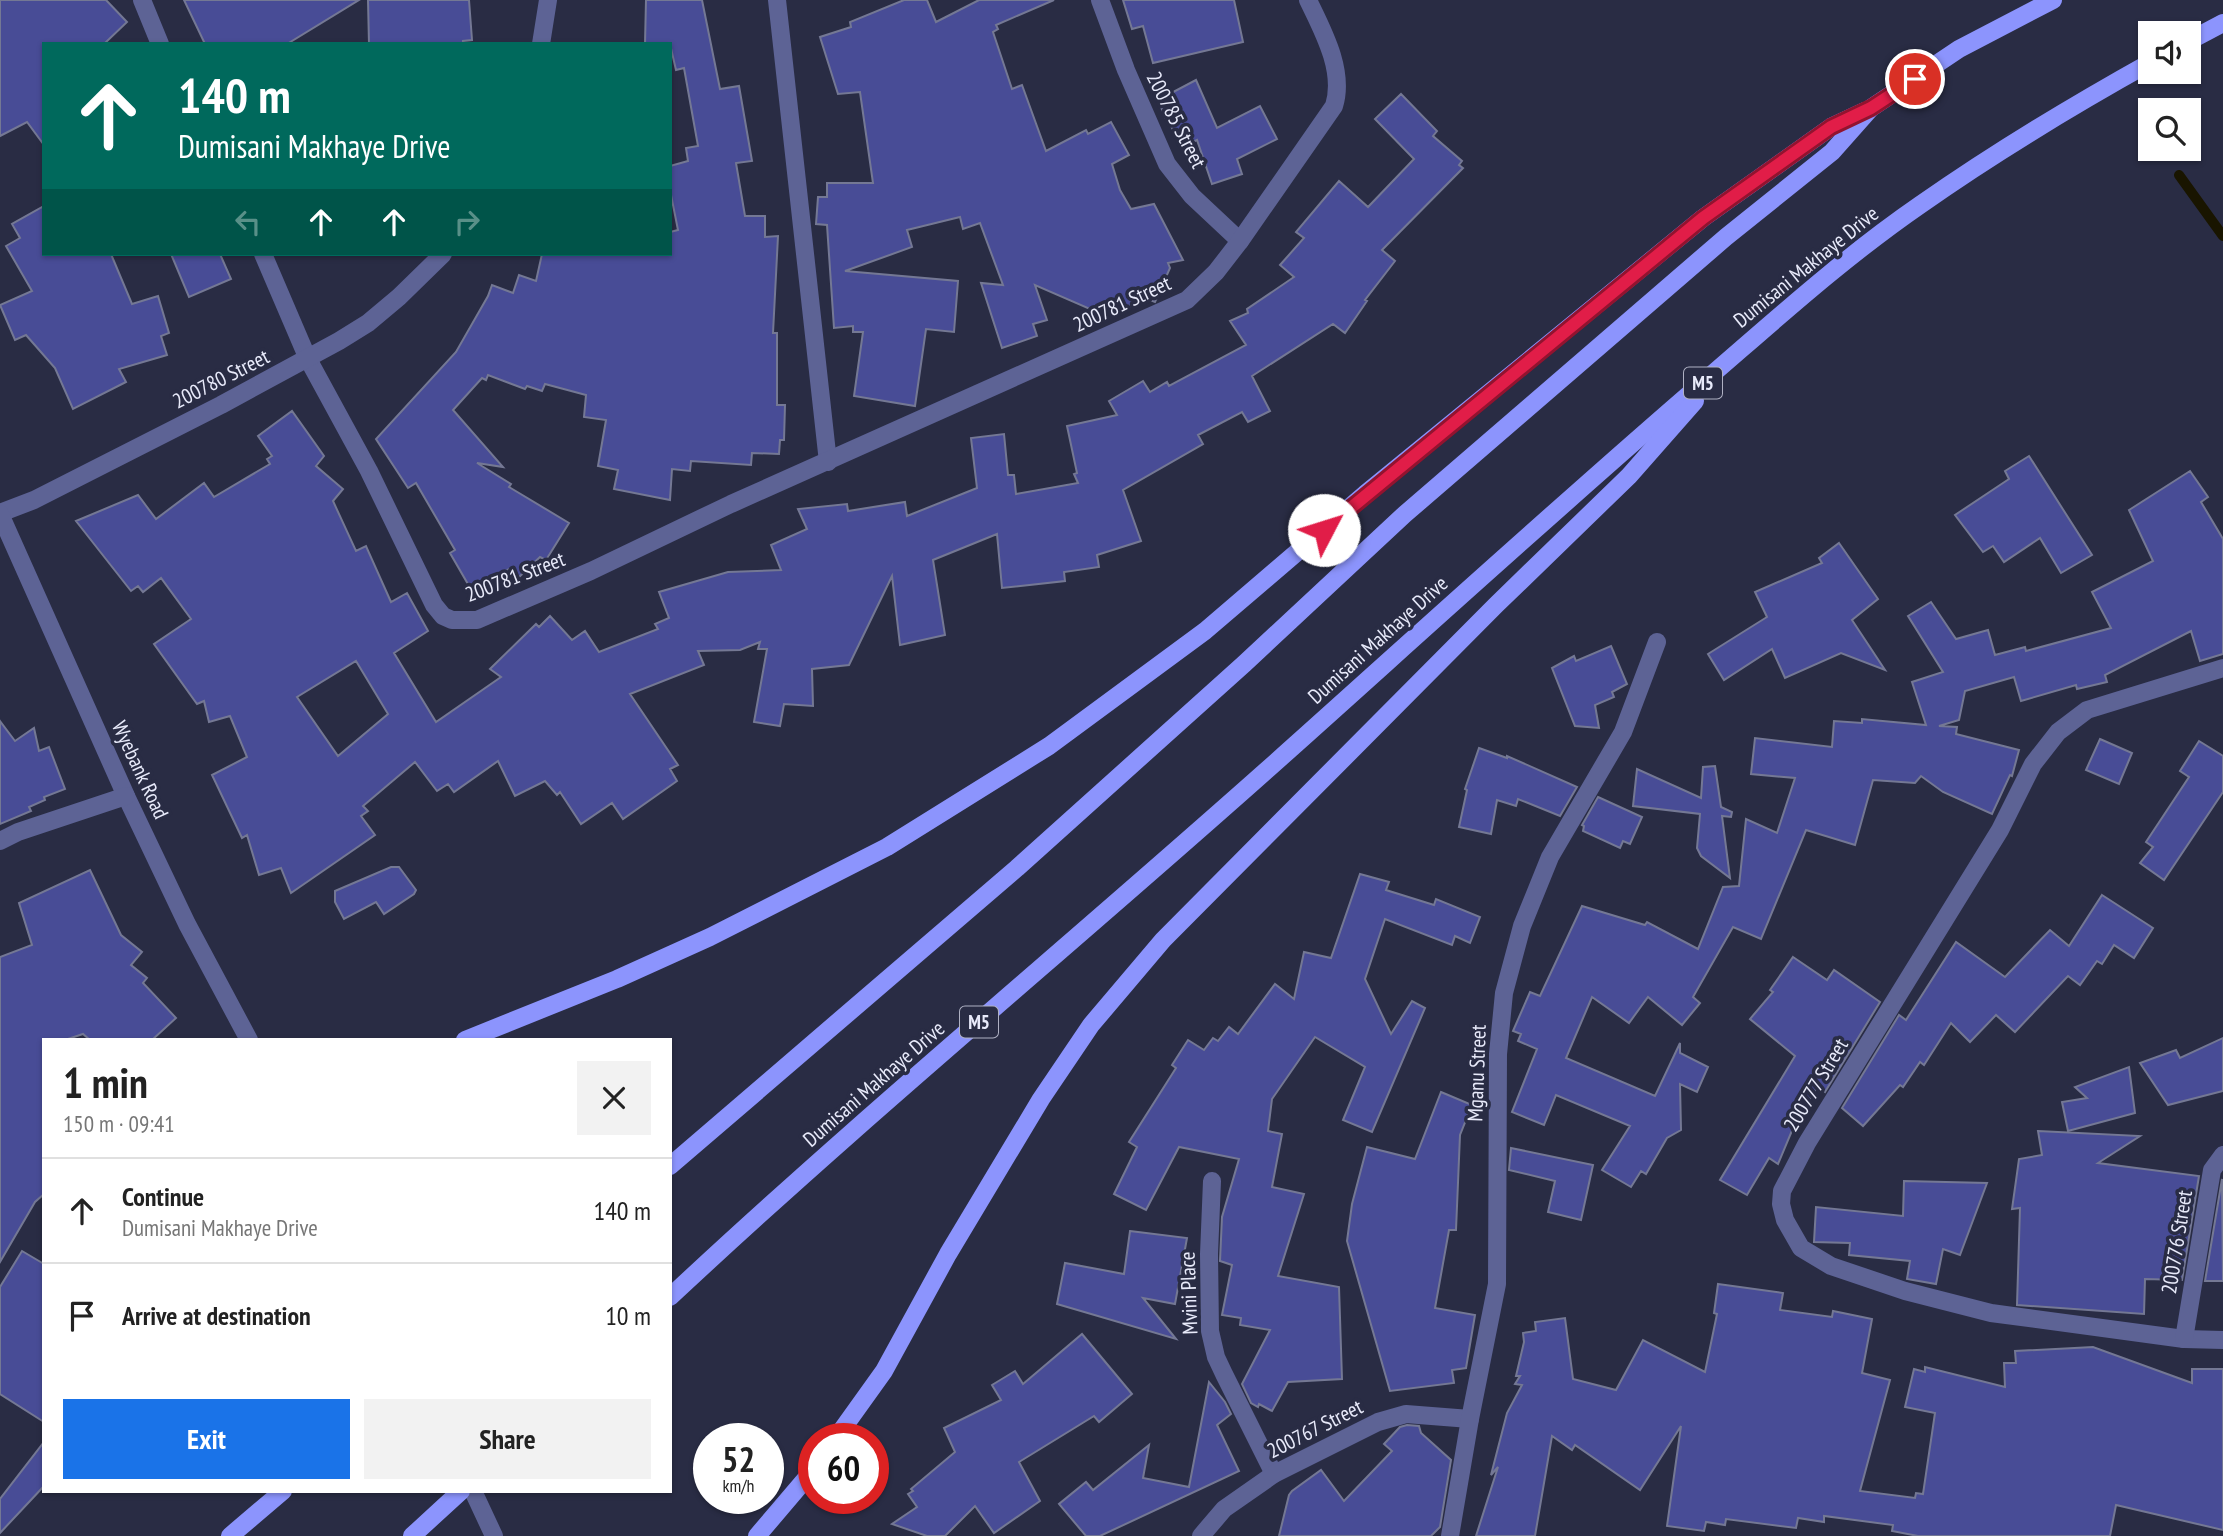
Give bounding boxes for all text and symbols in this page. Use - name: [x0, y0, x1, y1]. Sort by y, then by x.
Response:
- map controls: [2138, 21, 2201, 161]
- button: sound: [2138, 21, 2201, 84]
- pin: [1885, 49, 1945, 109]
- icon: arrive: [1896, 60, 1934, 98]
- text: 140 m: [178, 63, 291, 127]
- street label: 200785 Street: [1141, 67, 1212, 173]
- icon: ahead: [63, 70, 154, 161]
- button: search: [2138, 98, 2201, 161]
- text: Dumisani Makhaye Drive: [178, 125, 451, 167]
- street label: Dumisani Makhaye Drive: [1728, 200, 1884, 333]
- icon: left: [229, 203, 267, 241]
- icon: ahead: [302, 203, 340, 241]
- icon: ahead: [375, 203, 413, 241]
- icon: right: [448, 203, 486, 241]
- street label: 200781 Street: [1069, 269, 1175, 338]
- street label: 200780 Street: [168, 343, 274, 414]
- road number: M5: [1684, 368, 1722, 398]
- position arrow: [1287, 493, 1361, 567]
- street label: 200781 Street: [461, 545, 569, 608]
- street label: Dumisani Makhaye Drive: [1302, 570, 1453, 709]
- street label: Wyebank Road: [106, 716, 175, 823]
- road number: M5: [960, 1006, 998, 1038]
- street label: Dumisani Makhaye Drive: [797, 1015, 950, 1152]
- street label: Mganu Street: [1461, 1024, 1492, 1122]
- street label: 200777 Street: [1777, 1033, 1854, 1136]
- text: 1 min: [63, 1055, 148, 1110]
- button: close: [577, 1061, 651, 1135]
- text: 150 m · 09:41: [63, 1109, 175, 1138]
- text: Continue: [122, 1180, 204, 1213]
- street label: 200776 Street: [2155, 1188, 2198, 1296]
- icon: ahead: [63, 1192, 101, 1230]
- text: 140 m: [593, 1194, 651, 1227]
- text: Dumisani Makhaye Drive: [122, 1213, 318, 1242]
- street label: Mvini Place: [1174, 1251, 1203, 1335]
- icon: arrive: [63, 1297, 101, 1335]
- text: Arrive at destination: [122, 1299, 311, 1332]
- text: 10 m: [605, 1299, 651, 1332]
- street label: 200767 Street: [1262, 1393, 1367, 1464]
- button: Exit: [63, 1399, 350, 1479]
- button: Share: [364, 1399, 651, 1479]
- speed limit sign: 60: [798, 1423, 889, 1514]
- text: 52: [722, 1436, 755, 1482]
- text: km/h: [723, 1474, 754, 1497]

